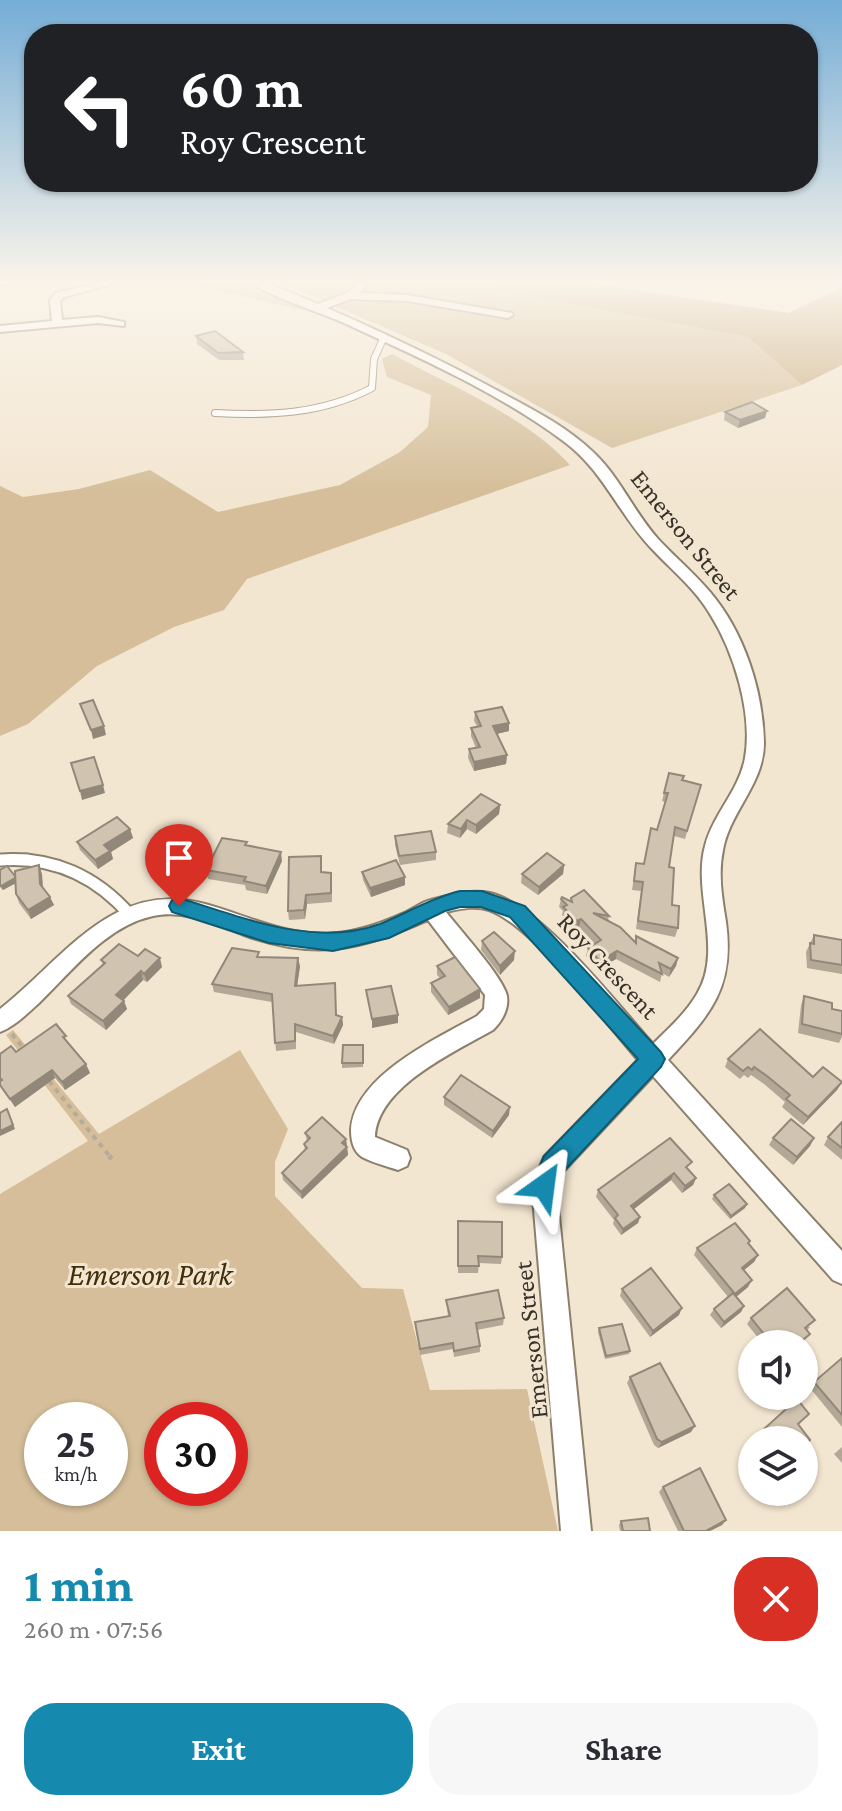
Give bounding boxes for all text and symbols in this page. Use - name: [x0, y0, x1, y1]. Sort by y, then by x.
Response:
- icon: left: [48, 56, 152, 160]
- text: 60 m: [180, 57, 303, 119]
- text: Roy Crescent: [180, 122, 366, 162]
- street label: Emerson Street: [625, 464, 747, 606]
- pin: [145, 824, 213, 906]
- icon: arrive: [157, 836, 201, 880]
- street label: Roy Crescent: [552, 907, 665, 1025]
- position arrow: [502, 1144, 586, 1228]
- park label: Emerson Park: [68, 1256, 234, 1292]
- street label: Emerson Street: [508, 1259, 554, 1420]
- map controls: [738, 1330, 818, 1506]
- button: sound: [738, 1330, 818, 1410]
- speed limit sign: 30: [144, 1402, 248, 1506]
- text: 25: [56, 1421, 96, 1466]
- button: layers: [738, 1426, 818, 1506]
- text: km/h: [54, 1463, 98, 1485]
- button: close: [734, 1557, 818, 1641]
- text: 1 min: [24, 1558, 133, 1611]
- text: 260 m · 07:56: [24, 1615, 163, 1644]
- button: Exit: [24, 1703, 413, 1795]
- button: Share: [429, 1703, 818, 1795]

